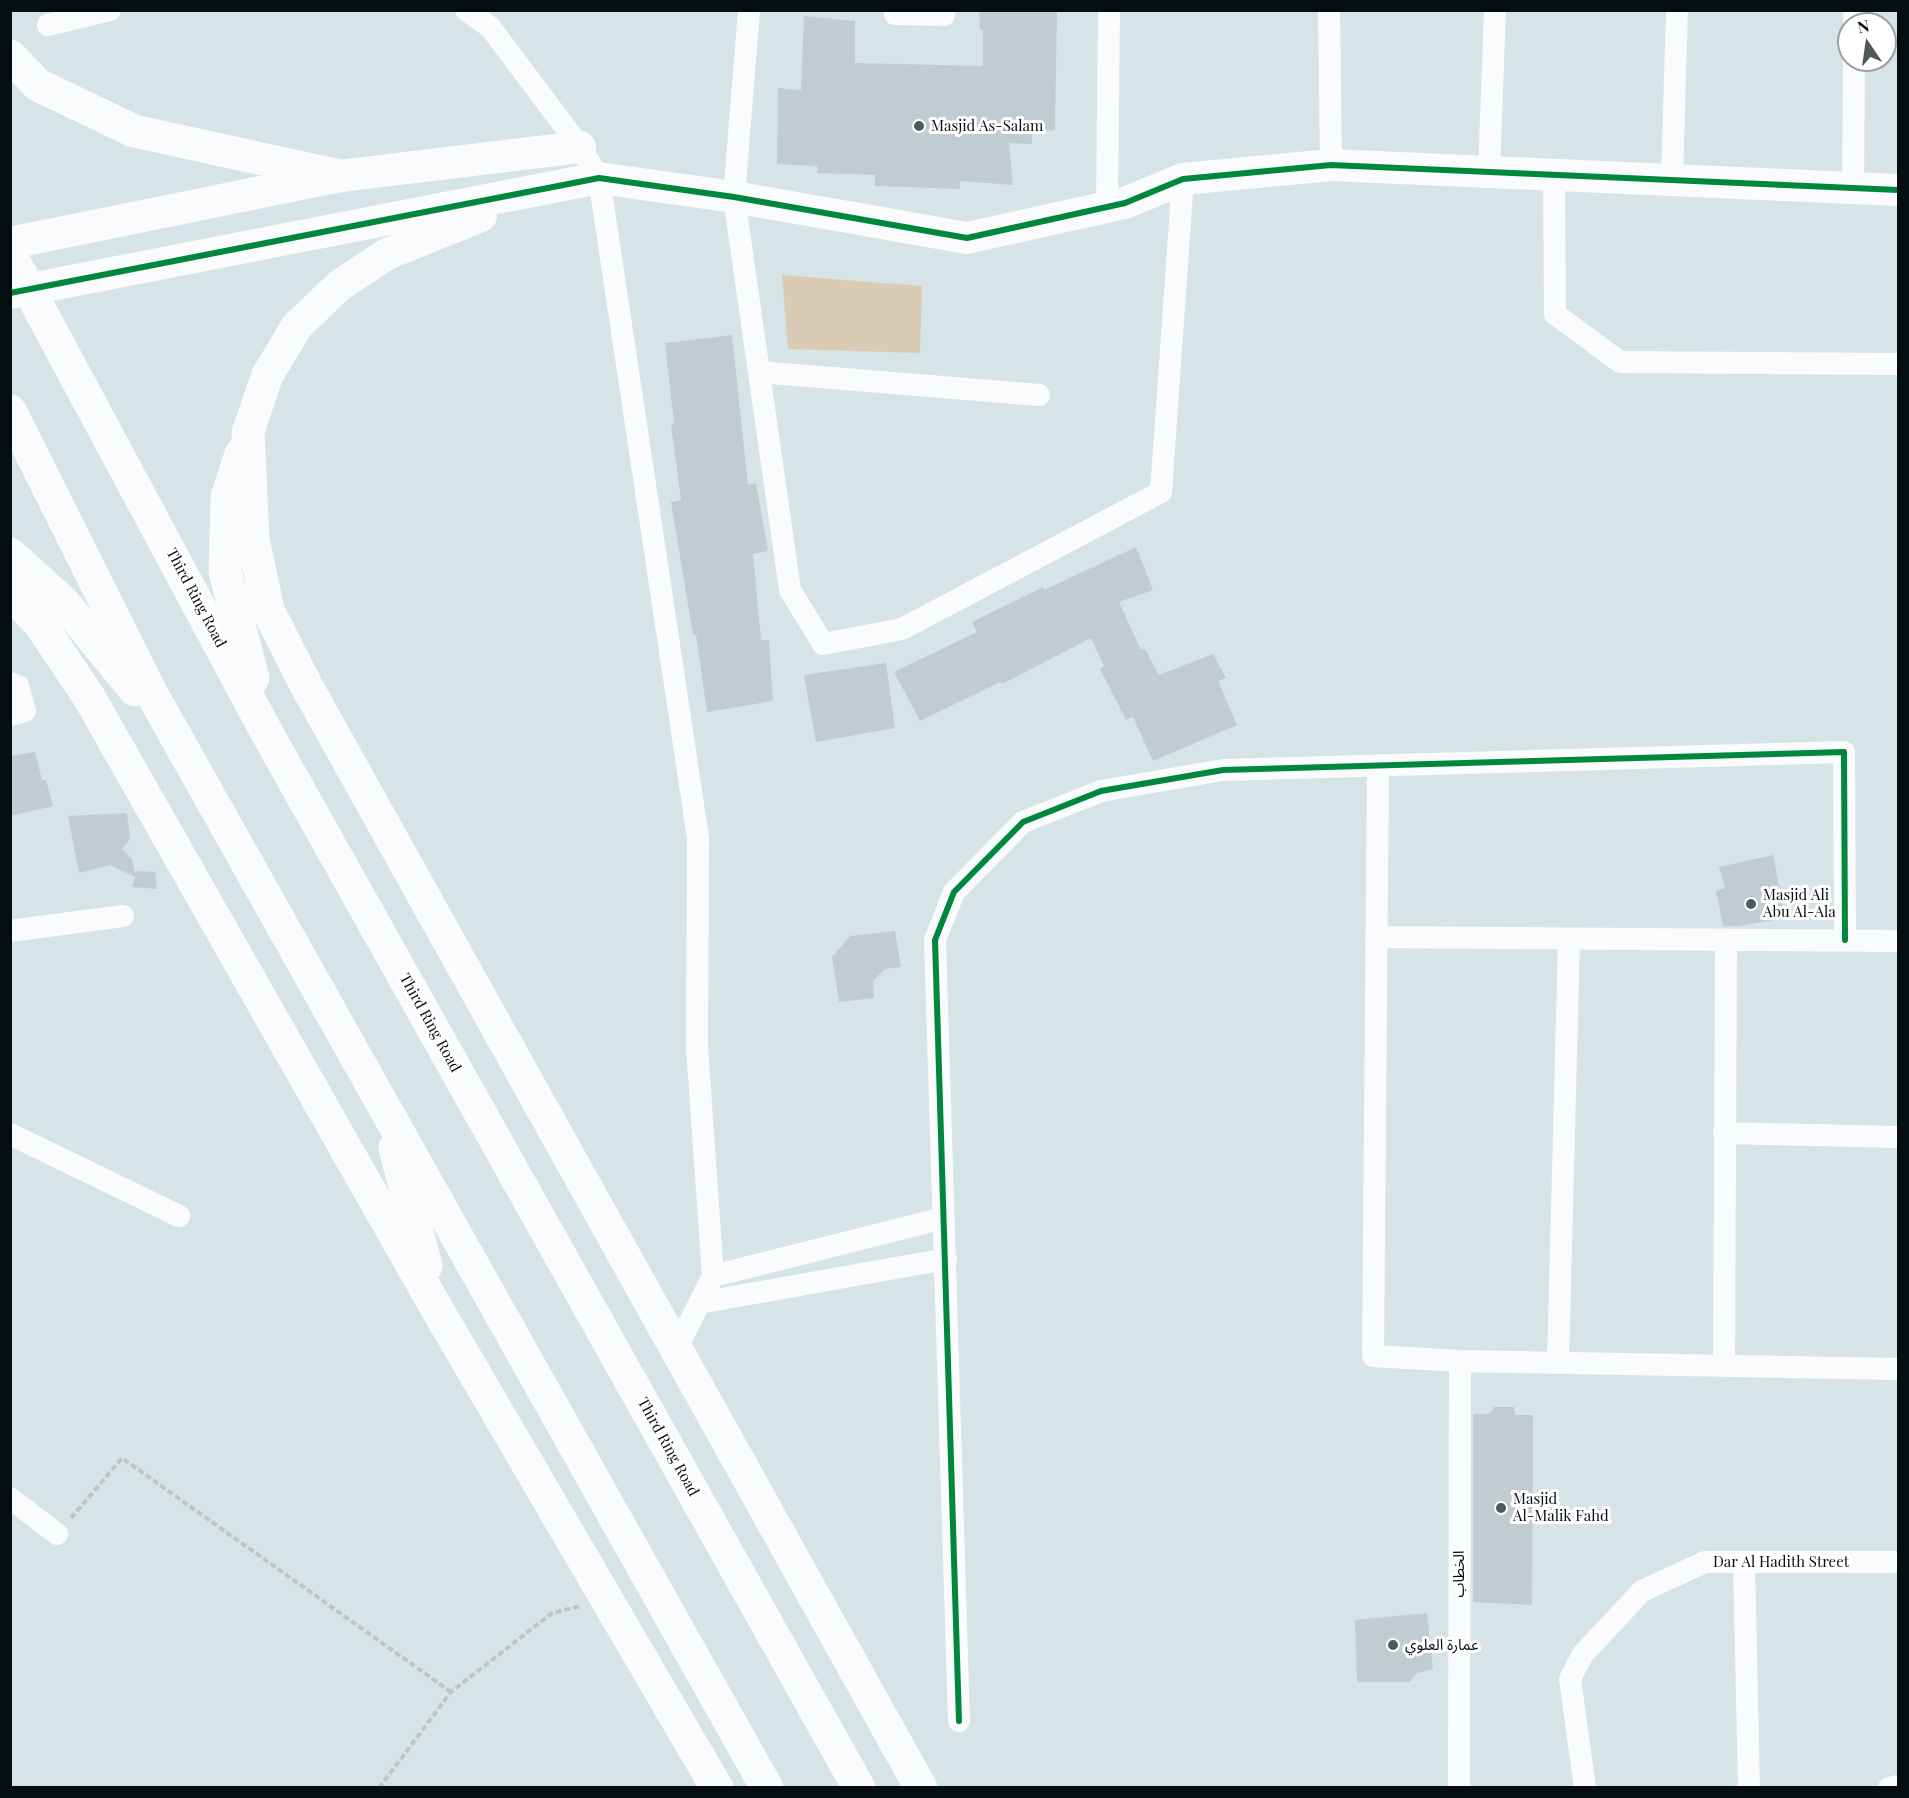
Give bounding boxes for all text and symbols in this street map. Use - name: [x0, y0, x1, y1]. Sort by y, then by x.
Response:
- north arrow: [1837, 12, 1897, 72]
- text: N: [1855, 14, 1871, 37]
- place label: Masjid As-Salam: [931, 117, 1043, 135]
- marker: Masjid As-Salam: [912, 119, 926, 133]
- street label: Third Ring Road: [162, 545, 230, 651]
- place label: Masjid Ali Abu Al-Ala: [1763, 886, 1836, 921]
- marker: Masjid Ali Abu Al-Ala: [1744, 897, 1758, 911]
- street label: Third Ring Road: [395, 971, 465, 1075]
- street label: Third Ring Road: [633, 1395, 703, 1499]
- place label: Masjid Al-Malik Fahd: [1513, 1490, 1609, 1525]
- marker: Masjid Al-Malik Fahd: [1494, 1501, 1508, 1515]
- street label: الخطاب: [1450, 1551, 1468, 1597]
- street label: Dar Al Hadith Street: [1713, 1553, 1849, 1571]
- place label: عمارة العلوي: [1405, 1636, 1479, 1654]
- marker: عمارة العلوي: [1386, 1638, 1400, 1652]

